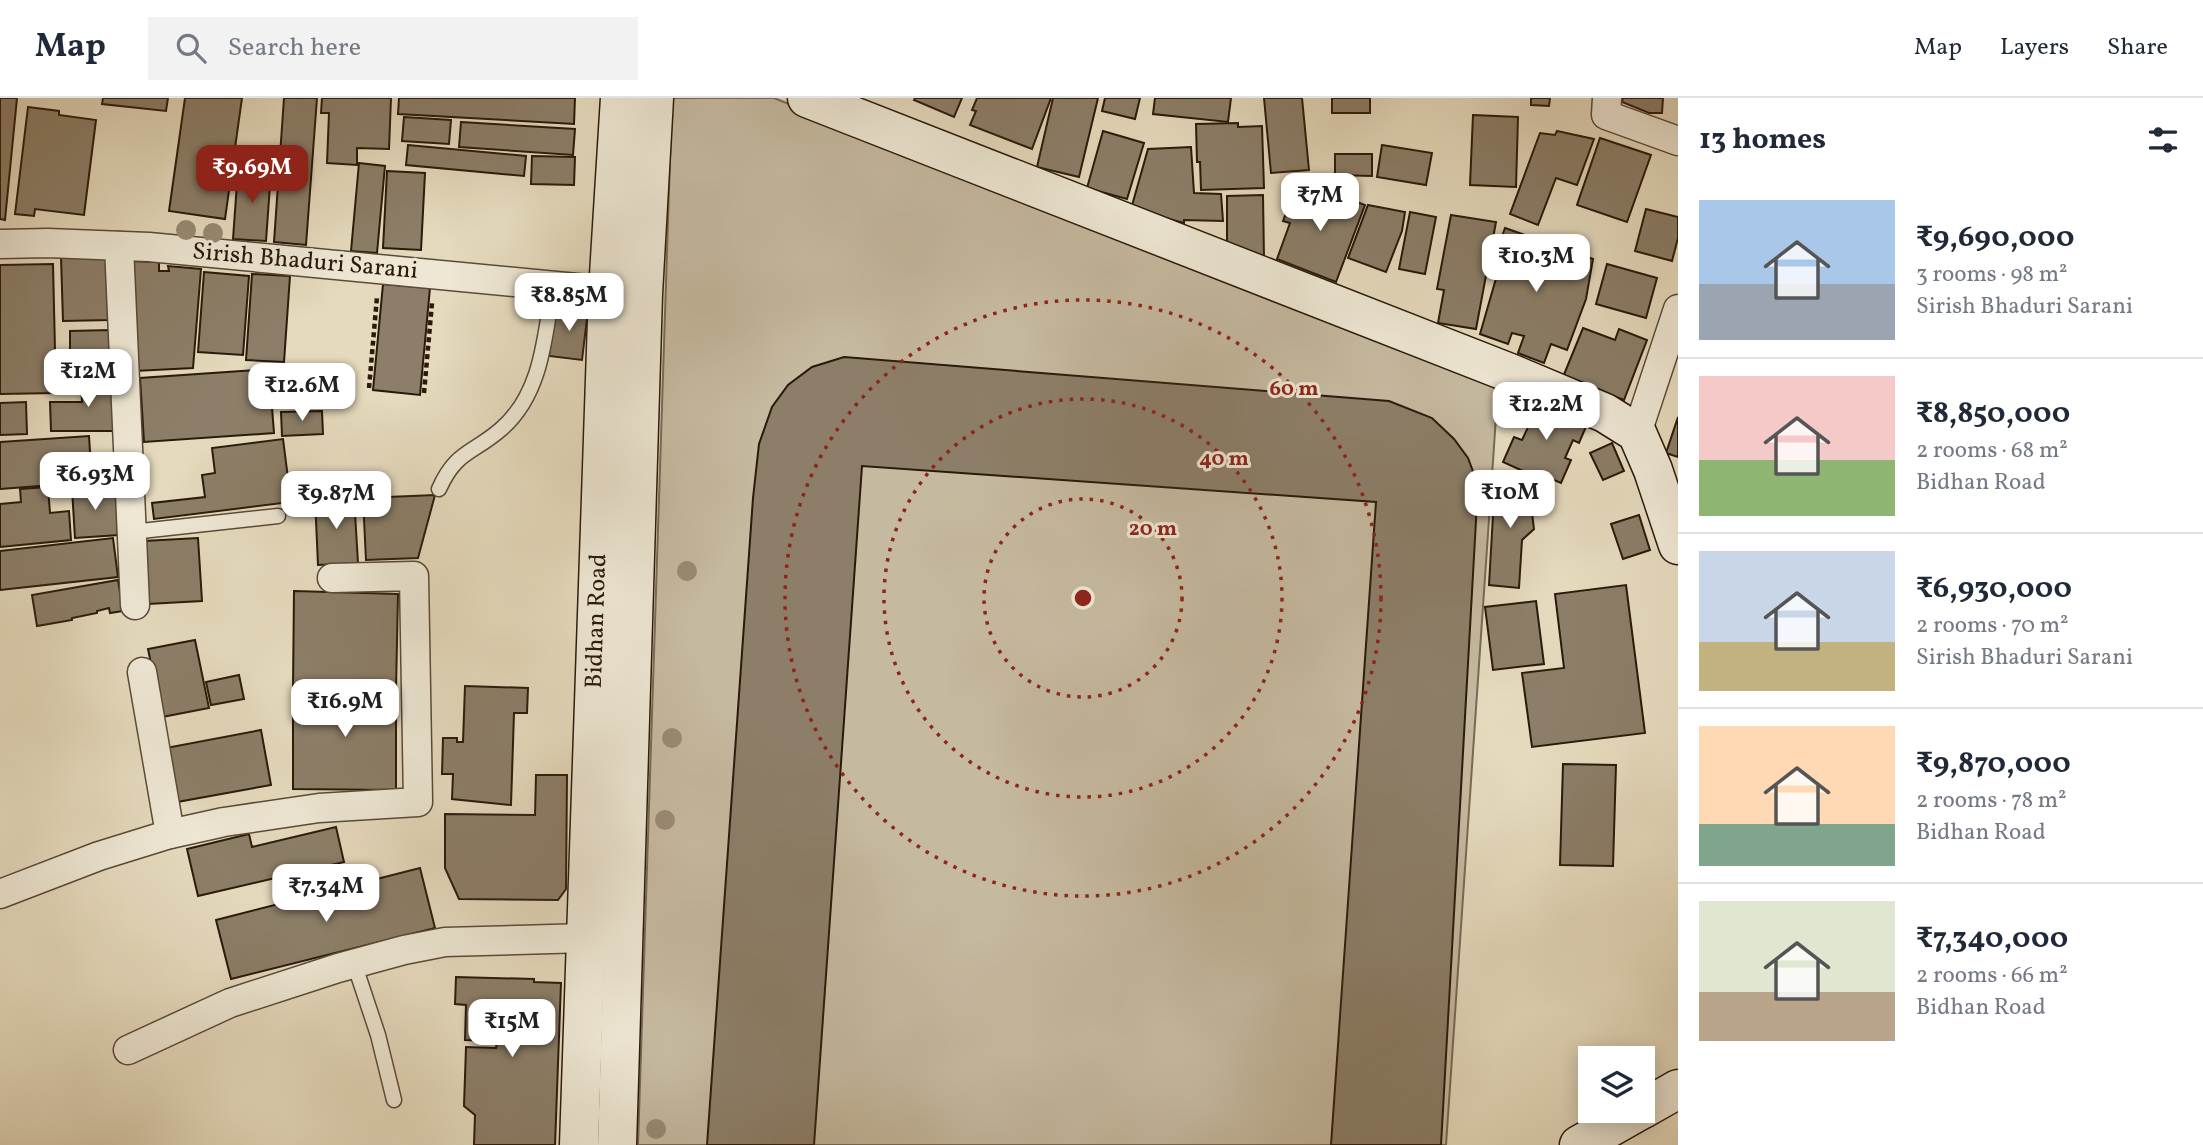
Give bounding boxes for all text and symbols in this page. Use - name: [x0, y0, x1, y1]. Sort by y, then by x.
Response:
- search box: [148, 17, 638, 80]
- text: Map: [35, 25, 106, 71]
- icon: search: [172, 29, 210, 67]
- text: Search here: [228, 30, 361, 66]
- text: Map: [1914, 31, 1962, 65]
- text: Layers: [2000, 31, 2069, 65]
- text: Share: [2107, 31, 2168, 65]
- text: 13 homes: [1699, 119, 1826, 161]
- icon: filters: [2144, 121, 2182, 159]
- pin: ₹9.69M: [195, 146, 309, 205]
- text: ₹9.69M: [212, 152, 292, 184]
- pin: ₹7M: [1286, 174, 1354, 233]
- text: ₹7M: [1297, 180, 1343, 212]
- text: ₹9,690,000: [1916, 217, 2074, 259]
- icon: home: [1755, 228, 1839, 312]
- pin: ₹10.3M: [1479, 234, 1593, 294]
- street label: Sirish Bhaduri Sarani: [191, 235, 419, 289]
- text: ₹10.3M: [1498, 241, 1574, 273]
- text: 3 rooms · 98 m²: [1916, 259, 2068, 291]
- pin: ₹8.85M: [512, 274, 626, 333]
- text: ₹8.85M: [531, 280, 607, 312]
- text: Sirish Bhaduri Sarani: [1916, 291, 2133, 323]
- pin: ₹12M: [47, 350, 129, 409]
- text: ₹12M: [60, 356, 116, 388]
- pin: ₹12.6M: [245, 364, 359, 423]
- text: ₹12.6M: [264, 370, 340, 402]
- text: 60 m: [1270, 375, 1318, 404]
- pin: ₹12.2M: [1489, 382, 1603, 442]
- text: ₹12.2M: [1509, 389, 1583, 421]
- text: ₹8,850,000: [1916, 393, 2070, 435]
- icon: home: [1755, 404, 1839, 488]
- text: 2 rooms · 68 m²: [1916, 435, 2068, 467]
- text: 40 m: [1199, 445, 1249, 474]
- pin: ₹6.93M: [38, 452, 152, 512]
- text: ₹6.93M: [56, 459, 134, 491]
- text: Bidhan Road: [1916, 467, 2046, 499]
- pin: ₹10M: [1469, 470, 1551, 530]
- pin: ₹9.87M: [279, 472, 393, 531]
- text: ₹10M: [1481, 477, 1539, 509]
- text: ₹9.87M: [297, 478, 375, 510]
- text: 20 m: [1129, 515, 1177, 544]
- street label: Bidhan Road: [578, 553, 616, 689]
- text: ₹6,930,000: [1916, 568, 2072, 610]
- icon: home: [1755, 579, 1839, 663]
- centre of rings: [1071, 586, 1095, 610]
- text: 2 rooms · 70 m²: [1916, 610, 2069, 642]
- text: Sirish Bhaduri Sarani: [1916, 642, 2133, 674]
- pin: ₹16.9M: [288, 680, 402, 739]
- text: ₹16.9M: [307, 686, 383, 718]
- text: ₹9,870,000: [1916, 743, 2071, 785]
- icon: home: [1755, 754, 1839, 838]
- text: 2 rooms · 78 m²: [1916, 785, 2067, 817]
- text: Bidhan Road: [1916, 817, 2046, 849]
- pin: ₹7.34M: [269, 864, 383, 924]
- text: ₹7.34M: [288, 871, 364, 903]
- text: ₹7,340,000: [1916, 918, 2068, 960]
- icon: home: [1755, 929, 1839, 1013]
- text: 2 rooms · 66 m²: [1916, 960, 2068, 992]
- text: Bidhan Road: [1916, 992, 2046, 1024]
- pin: ₹15M: [471, 1000, 553, 1059]
- text: ₹15M: [484, 1006, 540, 1038]
- map controls: [1578, 1046, 1655, 1123]
- button: layers: [1578, 1046, 1655, 1123]

